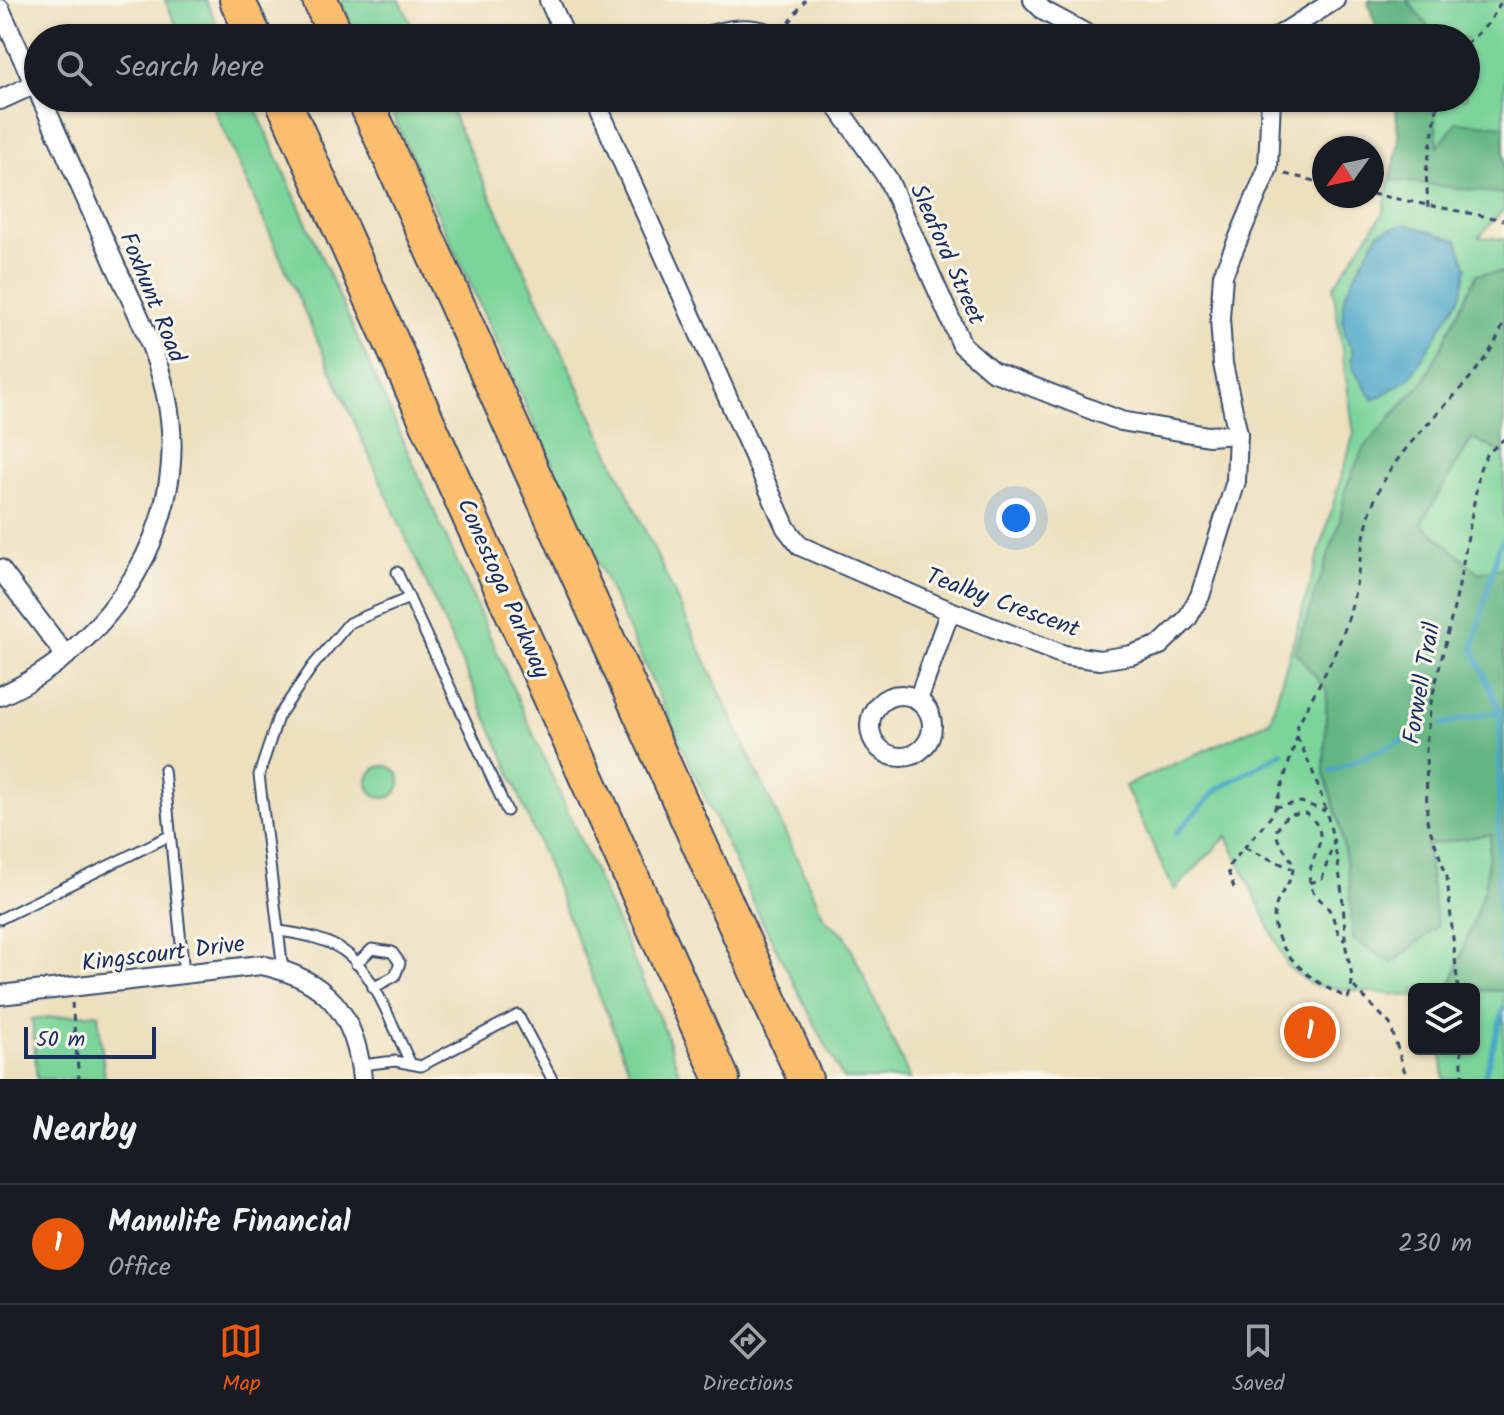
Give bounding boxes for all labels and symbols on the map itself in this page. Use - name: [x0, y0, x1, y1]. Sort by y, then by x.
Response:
- north arrow: [1312, 136, 1384, 208]
- street label: Sleaford Street: [898, 178, 995, 332]
- street label: Foxhunt Road: [108, 226, 196, 370]
- street label: Conestoga Parkway: [445, 492, 560, 686]
- your location: [996, 498, 1036, 538]
- street label: Tealby Crescent: [920, 558, 1086, 650]
- street label: Forwell Trail: [1393, 619, 1452, 747]
- street label: Kingscourt Drive: [79, 925, 247, 984]
- pin: 1: [1284, 1002, 1336, 1062]
- scale bar: [24, 1023, 156, 1059]

